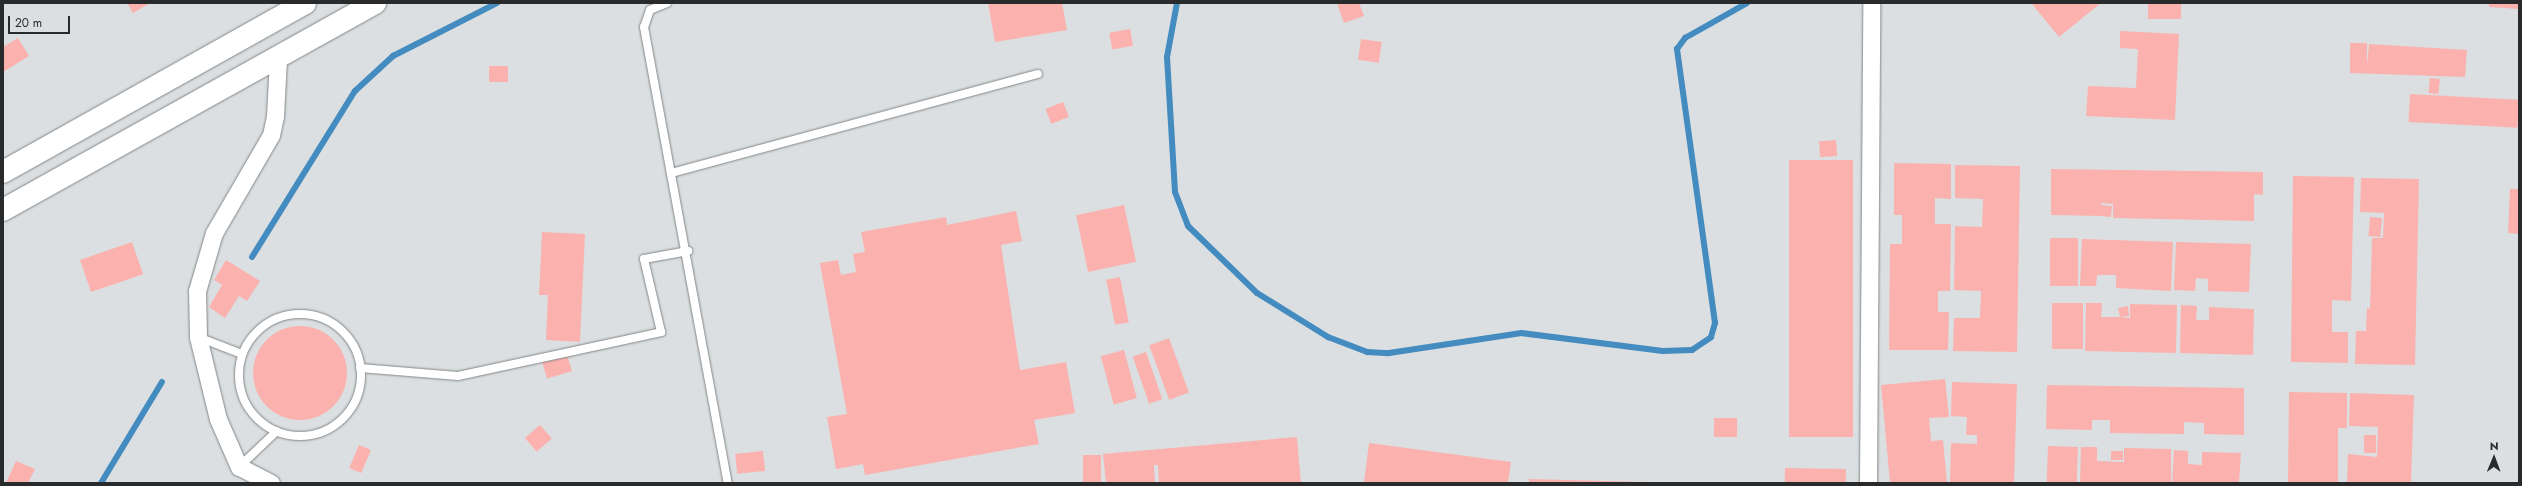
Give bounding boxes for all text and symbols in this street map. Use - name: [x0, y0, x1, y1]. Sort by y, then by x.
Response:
- scale bar: [10, 8, 72, 34]
- text: 20 m: [15, 14, 42, 32]
- north arrow: [2474, 438, 2514, 478]
- text: N: [2490, 438, 2499, 454]

